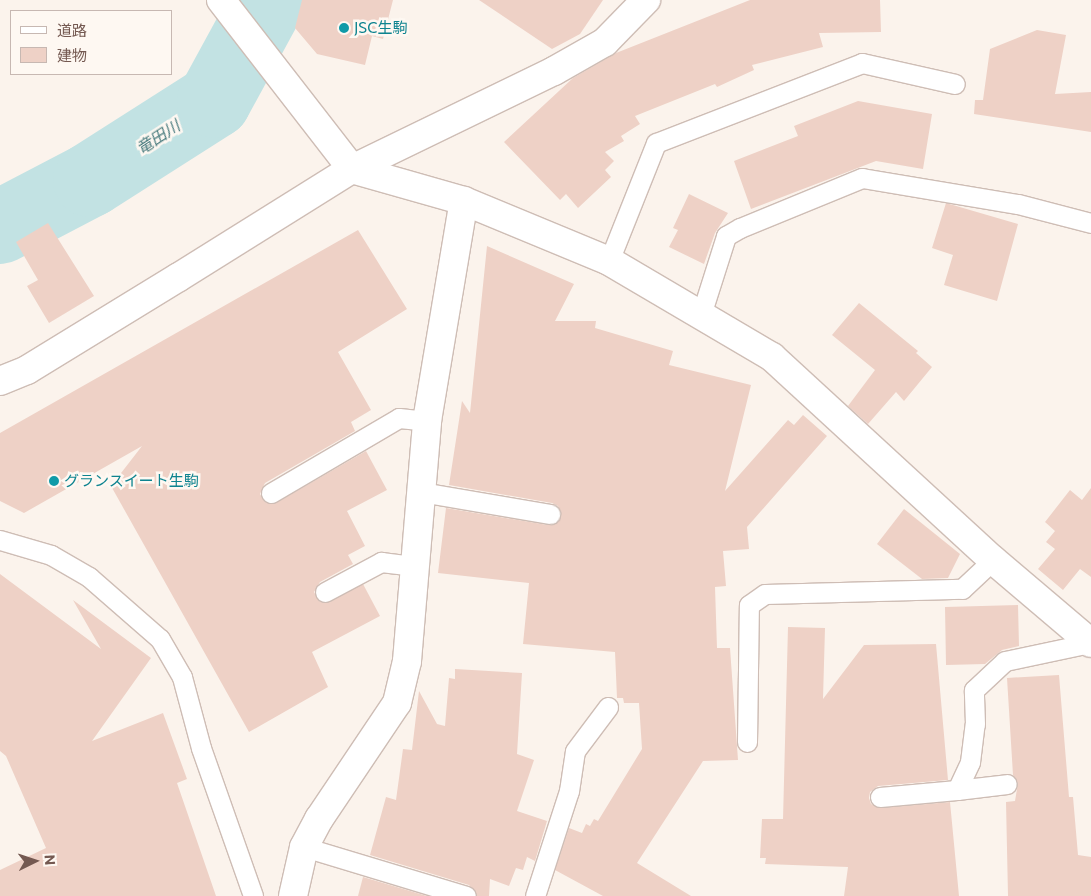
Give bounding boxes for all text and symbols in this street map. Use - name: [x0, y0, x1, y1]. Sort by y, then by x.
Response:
- legend: [10, 10, 172, 75]
- place label: JSC生駒: [354, 19, 407, 37]
- text: 道路: [57, 21, 87, 39]
- marker: JSC生駒: [338, 22, 350, 34]
- text: 建物: [57, 46, 87, 64]
- water label: 竜田川: [133, 116, 183, 158]
- place label: グランスイート生駒: [64, 472, 199, 490]
- marker: グランスイート生駒: [48, 475, 60, 487]
- north arrow: [10, 836, 60, 886]
- text: N: [42, 854, 59, 866]

